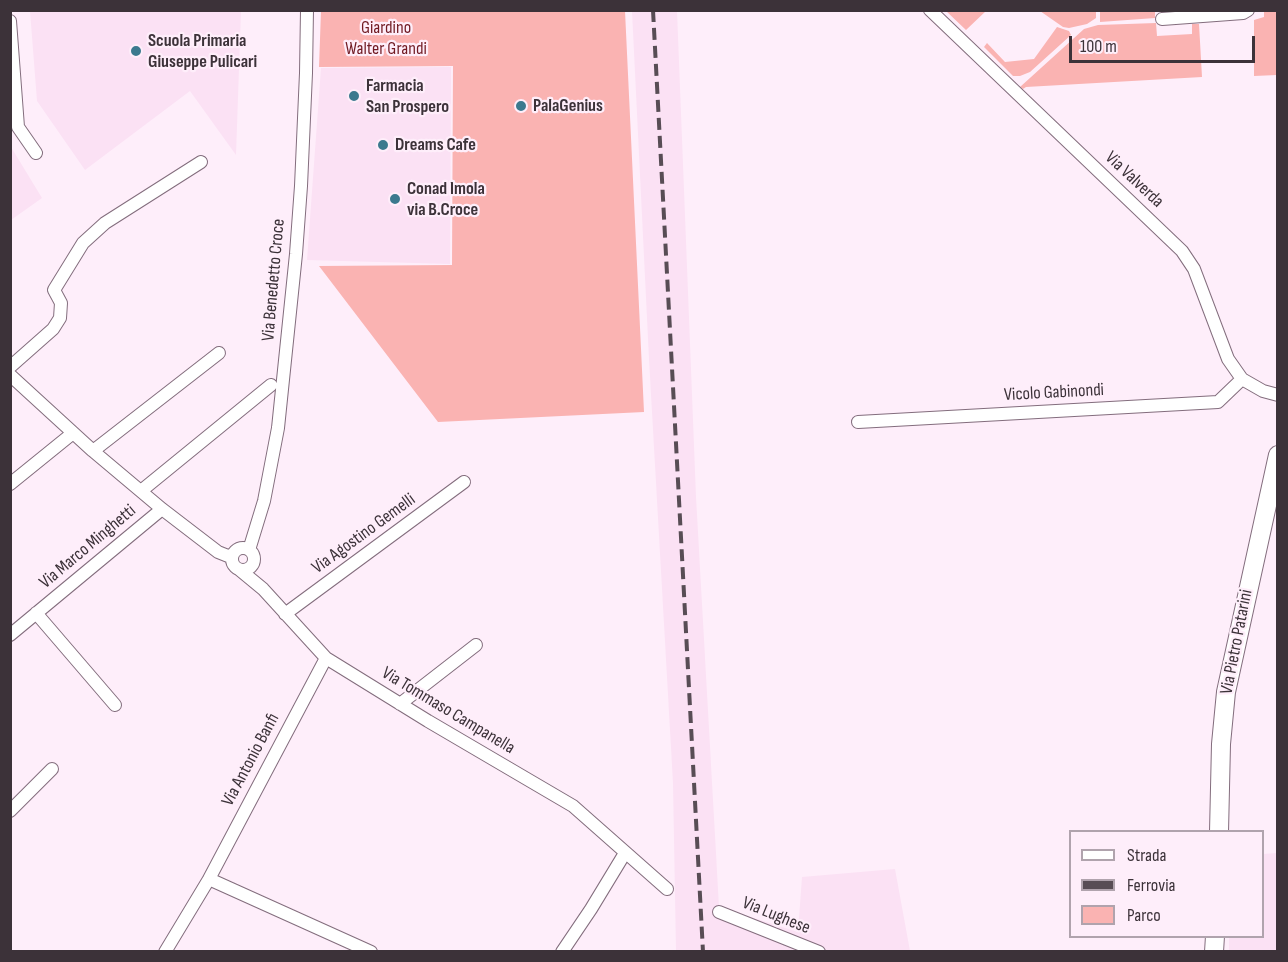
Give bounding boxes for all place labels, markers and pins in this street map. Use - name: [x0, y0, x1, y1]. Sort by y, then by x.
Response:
- place label: Scuola Primaria Giuseppe Pulicari: [148, 30, 257, 72]
- marker: Scuola Primaria Giuseppe Pulicari: [129, 44, 143, 58]
- place label: Farmacia San Prospero: [366, 75, 449, 118]
- marker: Farmacia San Prospero: [347, 89, 361, 103]
- place label: PalaGenius: [533, 95, 603, 117]
- marker: PalaGenius: [514, 99, 528, 113]
- place label: Dreams Cafe: [395, 134, 476, 156]
- marker: Dreams Cafe: [376, 138, 390, 152]
- place label: Conad Imola via B.Croce: [407, 178, 485, 220]
- marker: Conad Imola via B.Croce: [388, 192, 402, 206]

